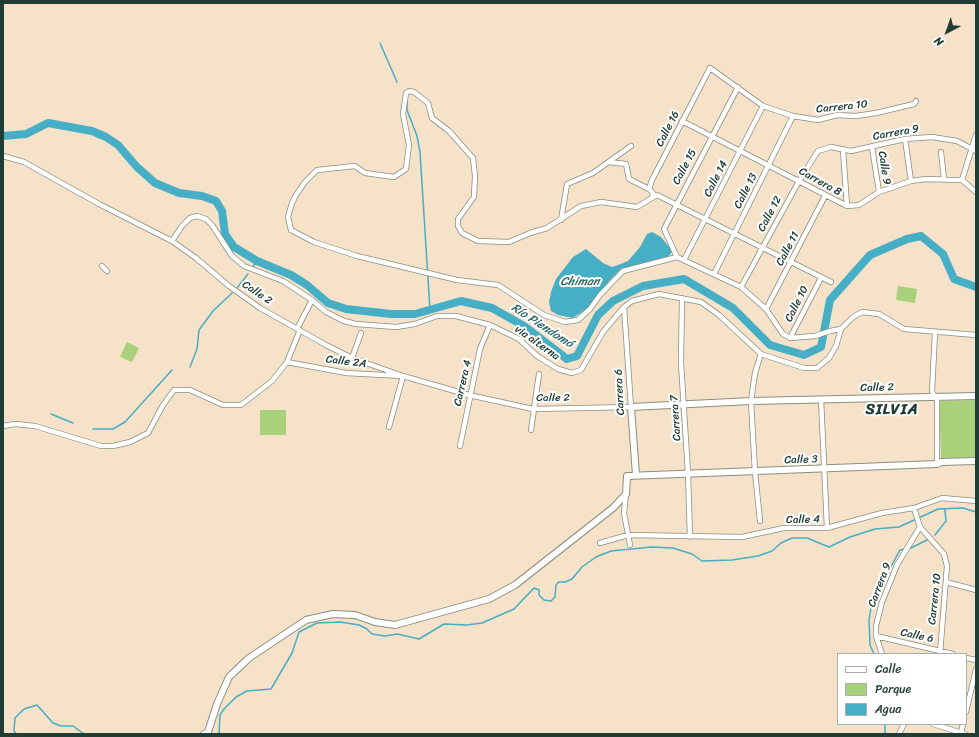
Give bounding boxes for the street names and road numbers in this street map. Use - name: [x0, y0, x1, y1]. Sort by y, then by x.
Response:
- street label: Carrera 10: [816, 98, 868, 116]
- street label: Calle 16: [653, 109, 683, 149]
- street label: Carrera 9: [872, 122, 920, 144]
- street label: Calle 15: [670, 147, 700, 187]
- street label: Calle 9: [875, 150, 893, 186]
- street label: Calle 14: [701, 159, 731, 199]
- street label: Carrera 8: [796, 165, 844, 199]
- street label: Calle 13: [732, 171, 760, 211]
- street label: Calle 12: [755, 194, 785, 234]
- street label: Calle 11: [774, 230, 802, 268]
- street label: Calle 2: [239, 278, 275, 308]
- street label: Calle 10: [782, 284, 812, 324]
- street label: via alterna: [512, 323, 562, 363]
- street label: Calle 2A: [325, 353, 367, 371]
- street label: Carrera 4: [451, 359, 475, 407]
- street label: Carrera 6: [612, 369, 628, 415]
- street label: Calle 2: [860, 381, 894, 395]
- street label: Calle 2: [536, 391, 570, 405]
- street label: Carrera 7: [668, 394, 684, 442]
- street label: Calle 3: [784, 453, 818, 467]
- street label: Calle 4: [786, 513, 820, 527]
- street label: Carrera 9: [865, 561, 895, 609]
- street label: Carrera 10: [926, 573, 944, 625]
- street label: Calle 6: [899, 626, 935, 646]

